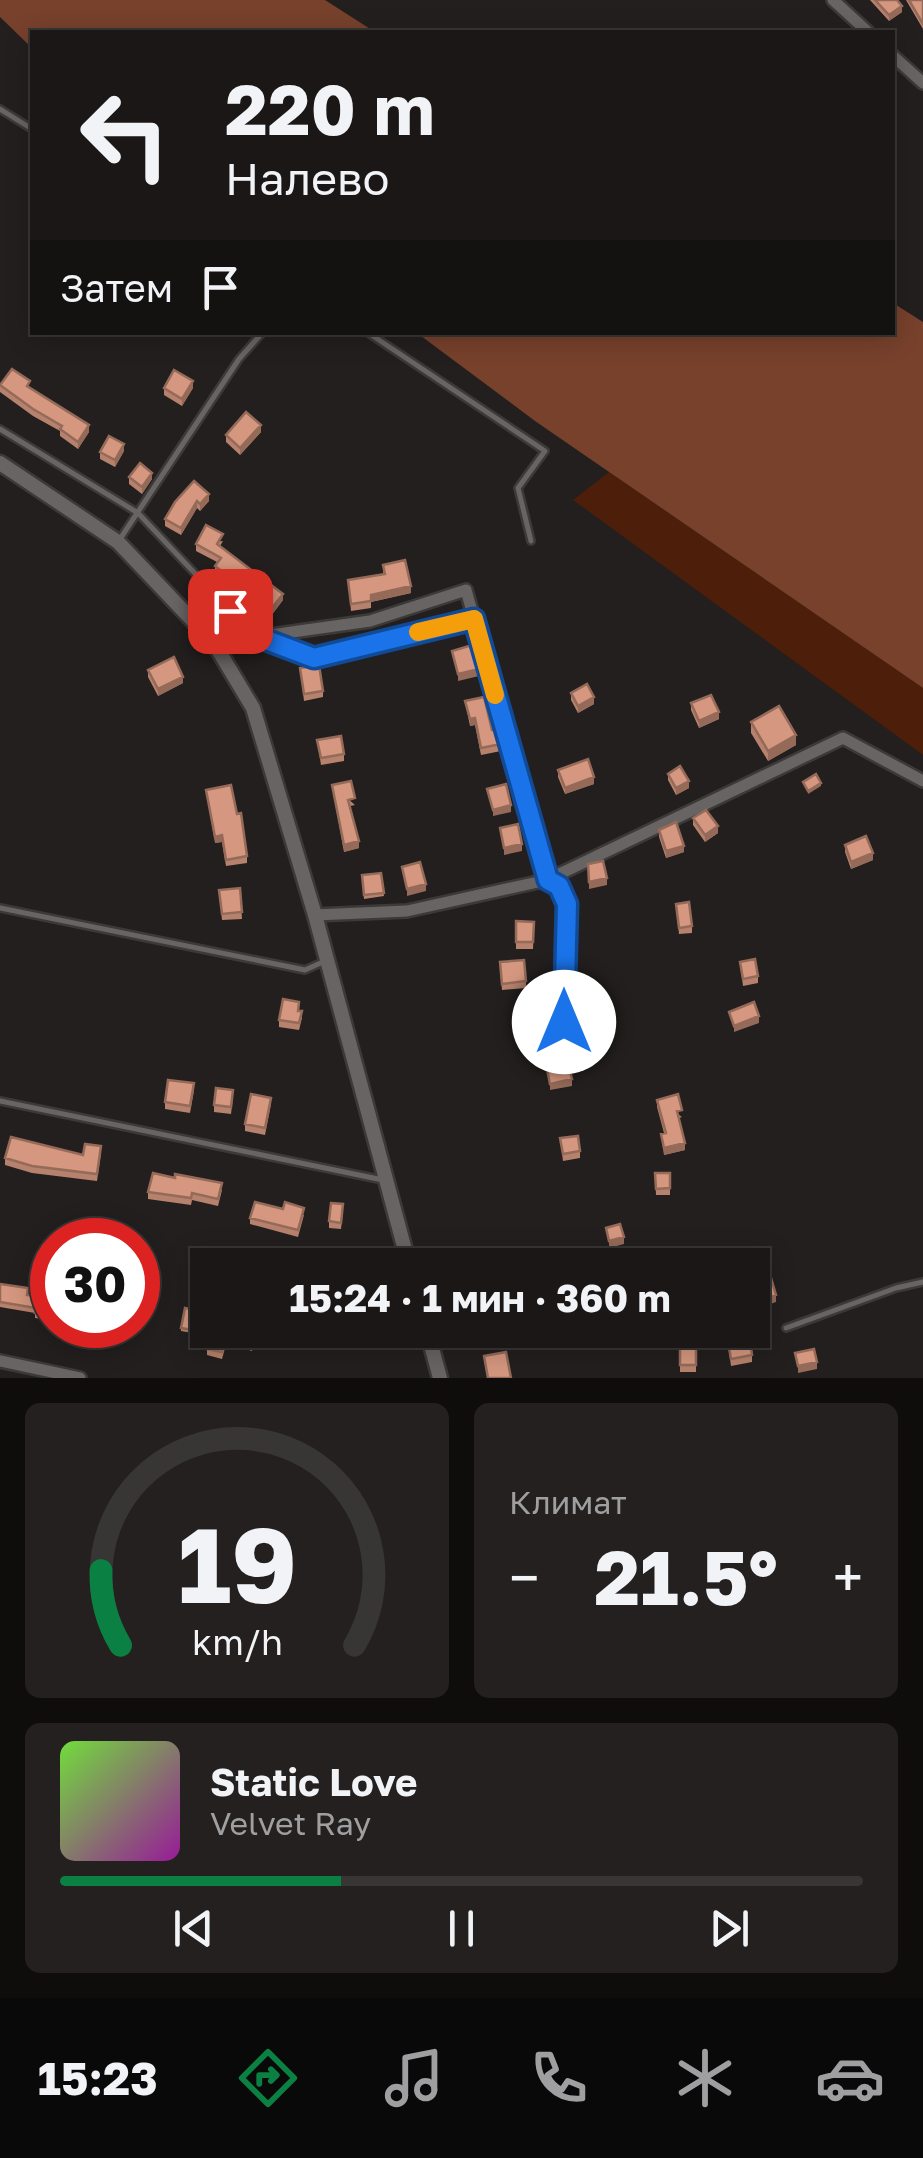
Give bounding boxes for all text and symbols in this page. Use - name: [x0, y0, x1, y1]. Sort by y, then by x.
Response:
- text: 220 m: [225, 66, 435, 150]
- icon: left: [60, 70, 190, 200]
- text: Налево: [225, 151, 389, 205]
- icon: arrive: [193, 260, 248, 315]
- text: Затем: [60, 265, 173, 310]
- pin: [188, 569, 273, 654]
- icon: arrive: [203, 584, 258, 639]
- position arrow: [512, 970, 616, 1074]
- speed limit sign: 30: [30, 1218, 160, 1348]
- text: 15:24 · 1 мин · 360 m: [289, 1275, 671, 1320]
- text: Климат: [509, 1483, 627, 1521]
- text: 19: [177, 1501, 297, 1626]
- text: 21.5°: [594, 1531, 778, 1622]
- text: −: [509, 1544, 539, 1610]
- text: +: [833, 1544, 863, 1610]
- text: km/h: [192, 1620, 282, 1663]
- text: Static Love: [210, 1759, 417, 1804]
- text: Velvet Ray: [210, 1804, 371, 1842]
- icon: previous: [166, 1901, 221, 1956]
- icon: pause: [434, 1901, 489, 1956]
- icon: next: [702, 1901, 757, 1956]
- icon: directions: [233, 2043, 303, 2113]
- icon: music: [379, 2043, 449, 2113]
- icon: phone: [524, 2043, 594, 2113]
- icon: climate: [670, 2043, 740, 2113]
- icon: car: [815, 2043, 885, 2113]
- text: 15:23: [38, 2051, 158, 2105]

